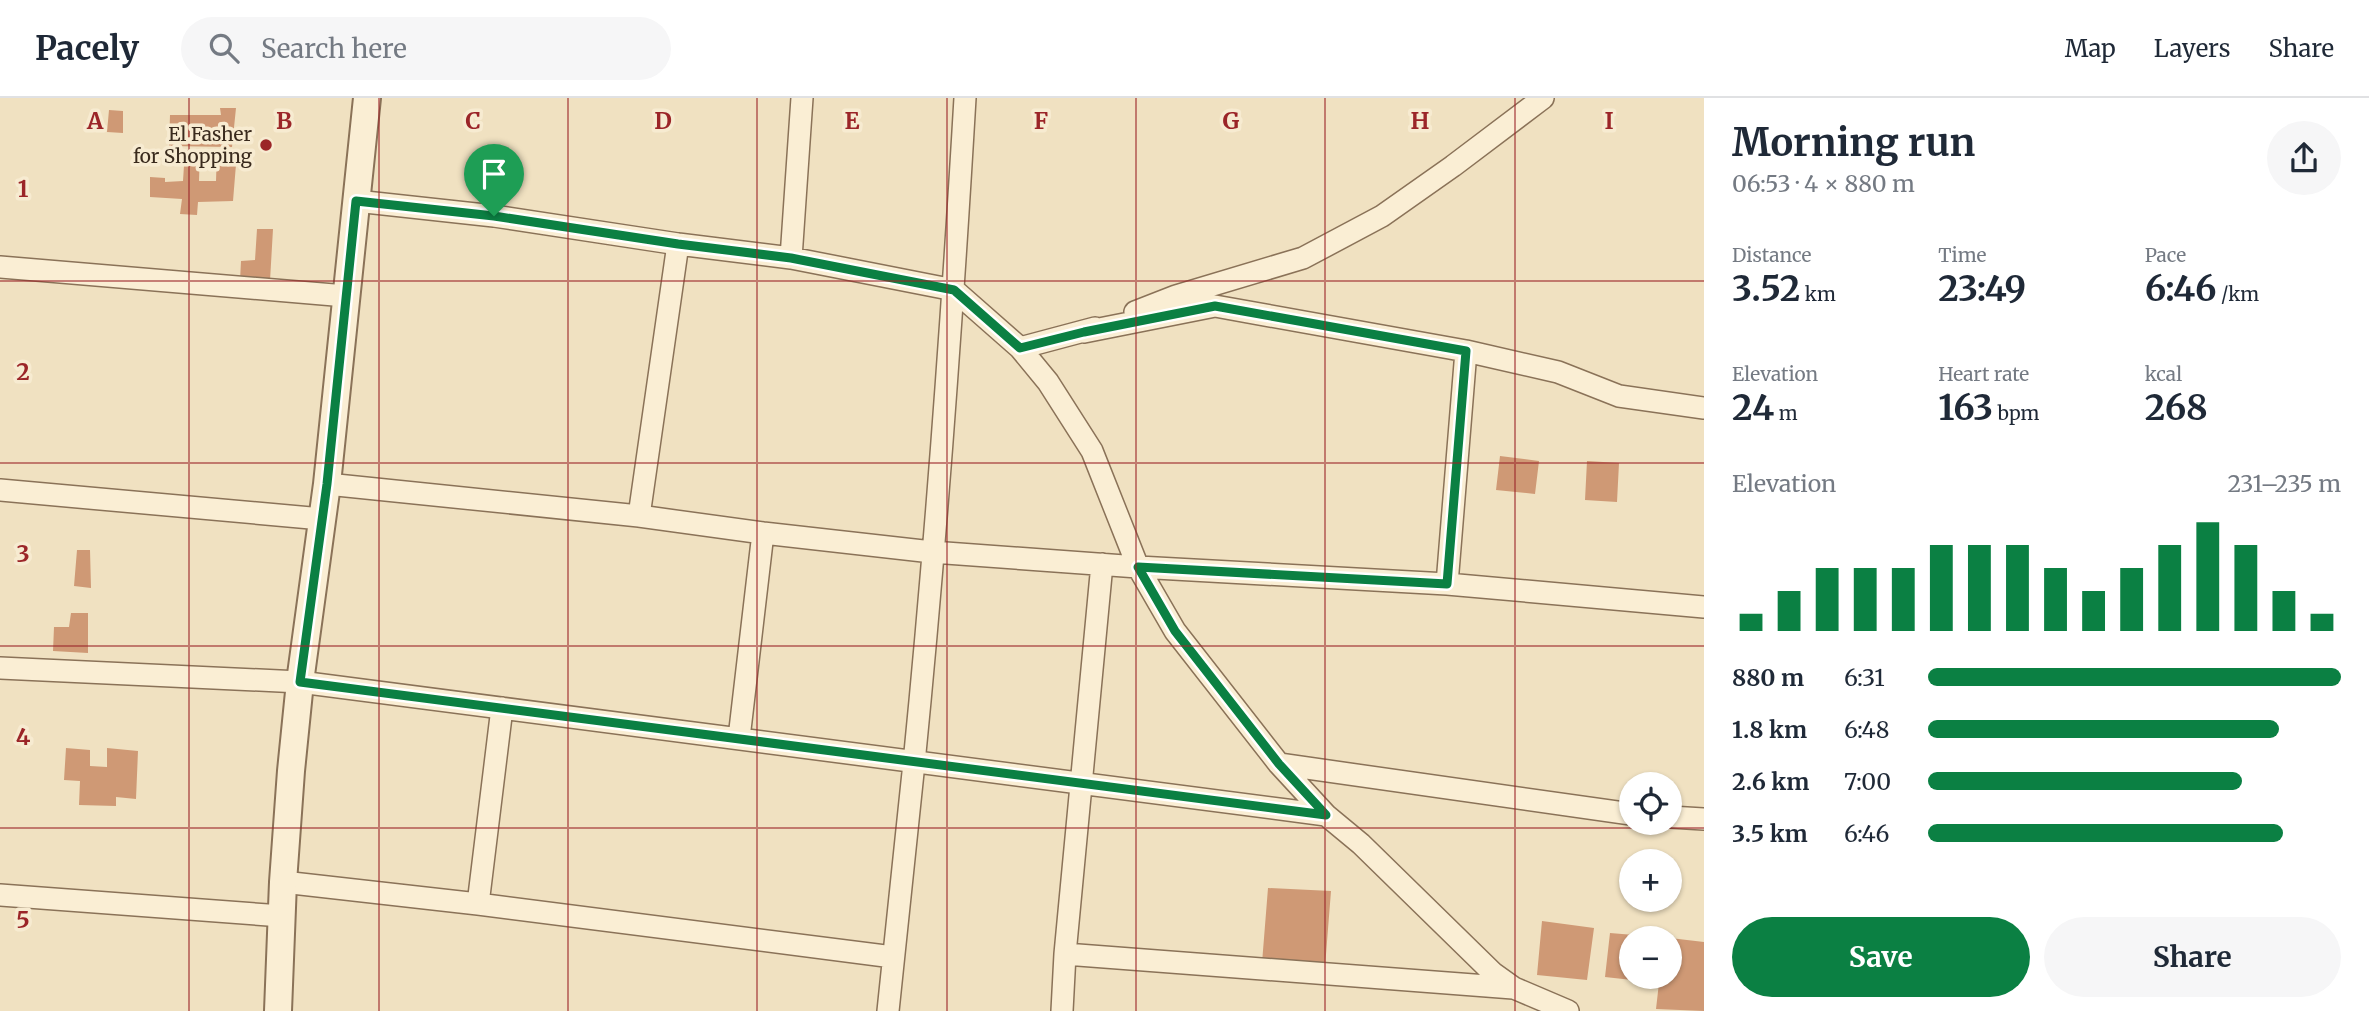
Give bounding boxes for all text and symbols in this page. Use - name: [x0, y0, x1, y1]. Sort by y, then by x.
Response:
- search box: [181, 17, 671, 80]
- text: Pacely: [35, 28, 139, 69]
- icon: search: [205, 29, 243, 67]
- text: Search here: [261, 32, 407, 65]
- text: Map: [2065, 33, 2116, 64]
- text: Layers: [2154, 33, 2230, 64]
- text: Share: [2268, 33, 2334, 64]
- text: A: [86, 106, 104, 135]
- text: B: [276, 106, 292, 135]
- text: C: [465, 106, 481, 135]
- text: D: [654, 106, 672, 135]
- text: E: [844, 106, 860, 135]
- text: F: [1034, 106, 1048, 135]
- text: G: [1223, 106, 1240, 135]
- text: H: [1411, 106, 1430, 135]
- text: I: [1604, 106, 1614, 135]
- text: Morning run: [1732, 119, 1975, 166]
- button: share: [2267, 121, 2341, 195]
- place label: El Fasher for Shopping: [133, 122, 252, 168]
- marker: El Fasher for Shopping: [258, 137, 274, 153]
- pin: [464, 144, 524, 216]
- icon: arrive: [475, 155, 513, 193]
- text: 06:53 · 4 × 880 m: [1732, 169, 1915, 198]
- text: 1: [18, 174, 29, 203]
- text: Distance: [1732, 243, 1811, 267]
- text: Time: [1938, 243, 1987, 267]
- text: Pace: [2145, 243, 2186, 267]
- text: 3.52: [1732, 267, 1800, 311]
- text: 23:49: [1938, 267, 2026, 311]
- text: 6:46: [2145, 267, 2216, 311]
- text: km: [1800, 282, 1836, 306]
- text: /km: [2216, 282, 2259, 306]
- text: 2: [16, 357, 30, 386]
- text: Elevation: [1732, 362, 1818, 386]
- text: Heart rate: [1938, 362, 2029, 386]
- text: kcal: [2145, 362, 2182, 386]
- text: 24: [1732, 386, 1774, 430]
- text: 163: [1938, 386, 1993, 430]
- text: 268: [2145, 386, 2208, 430]
- text: m: [1774, 401, 1798, 425]
- text: bpm: [1993, 401, 2039, 425]
- text: Elevation: [1732, 469, 1836, 498]
- text: 231–235 m: [2227, 469, 2341, 498]
- text: 3: [16, 539, 30, 568]
- text: 880 m: [1732, 663, 1804, 692]
- text: 6:31: [1844, 663, 1885, 692]
- text: 1.8 km: [1732, 715, 1807, 744]
- text: 6:48: [1844, 715, 1889, 744]
- text: 4: [16, 722, 31, 751]
- text: 2.6 km: [1732, 767, 1809, 796]
- text: 7:00: [1844, 767, 1891, 796]
- map controls: [1619, 772, 1682, 989]
- button: locate: [1619, 772, 1682, 835]
- text: 3.5 km: [1732, 819, 1808, 848]
- text: 6:46: [1844, 819, 1890, 848]
- button: +: [1619, 849, 1682, 912]
- text: 5: [16, 905, 30, 934]
- button: Save: [1732, 917, 2030, 997]
- button: Share: [2044, 917, 2341, 997]
- button: −: [1619, 926, 1682, 989]

